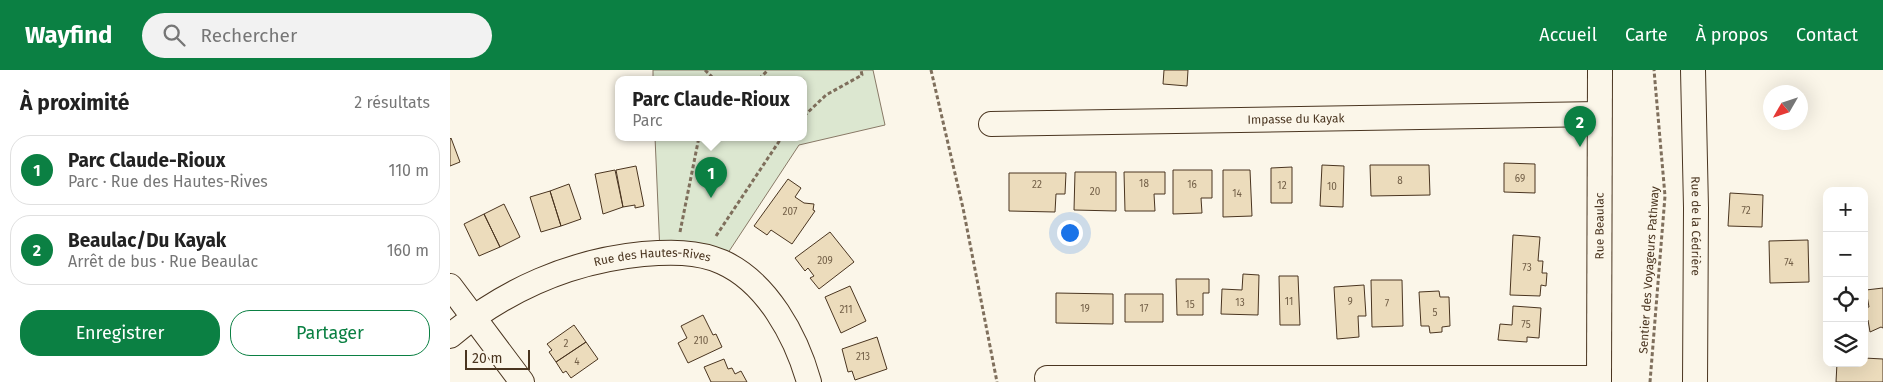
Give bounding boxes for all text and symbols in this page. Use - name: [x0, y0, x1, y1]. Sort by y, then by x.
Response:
- search box: [142, 13, 492, 58]
- text: Wayfind: [25, 21, 112, 49]
- icon: search: [160, 21, 188, 49]
- text: Rechercher: [200, 24, 297, 47]
- text: Accueil: [1539, 24, 1597, 46]
- text: Carte: [1625, 24, 1668, 46]
- text: À propos: [1696, 24, 1768, 46]
- text: Contact: [1796, 24, 1858, 46]
- popup: [615, 76, 807, 141]
- north arrow: [1763, 85, 1808, 130]
- text: Parc Claude-Rioux: [632, 88, 790, 111]
- text: À proximité: [20, 90, 129, 116]
- text: 2 résultats: [354, 93, 430, 112]
- pin: 2: [1564, 106, 1596, 147]
- text: Parc: [632, 111, 663, 130]
- street label: Impasse du Kayak: [1247, 111, 1346, 127]
- text: Parc Claude-Rioux: [68, 149, 225, 172]
- pin: 1: [695, 157, 727, 198]
- text: 1: [33, 161, 41, 180]
- text: 110 m: [388, 161, 429, 180]
- text: Parc · Rue des Hautes-Rives: [68, 172, 268, 191]
- house number: 69: [1515, 173, 1525, 185]
- house number: 8: [1397, 175, 1403, 187]
- street label: Rue de la Cédrière: [1688, 176, 1703, 276]
- house number: 18: [1139, 178, 1149, 190]
- house number: 22: [1032, 179, 1042, 191]
- house number: 16: [1187, 179, 1197, 191]
- house number: 12: [1277, 180, 1287, 192]
- house number: 10: [1327, 181, 1337, 193]
- house number: 20: [1090, 186, 1101, 198]
- street label: Sentier des Voyageurs Pathway: [1636, 186, 1662, 354]
- map controls: [1823, 187, 1868, 367]
- button: +: [1823, 187, 1868, 232]
- house number: 14: [1232, 188, 1243, 200]
- street label: Rue Beaulac: [1592, 192, 1607, 260]
- house number: 72: [1741, 205, 1751, 217]
- house number: 207: [783, 206, 798, 218]
- your location: [1057, 220, 1083, 246]
- text: Beaulac/Du Kayak: [68, 229, 226, 252]
- button: −: [1823, 232, 1868, 277]
- text: 2: [33, 241, 41, 260]
- text: 160 m: [387, 241, 429, 260]
- street label: Rue des Hautes-Rives: [592, 246, 713, 269]
- text: Arrêt de bus · Rue Beaulac: [68, 252, 258, 271]
- house number: 209: [817, 255, 833, 267]
- house number: 74: [1784, 257, 1794, 269]
- house number: 73: [1522, 262, 1532, 274]
- button: locate: [1823, 277, 1868, 322]
- house number: 11: [1285, 296, 1293, 308]
- house number: 9: [1347, 296, 1353, 308]
- house number: 13: [1235, 297, 1245, 309]
- house number: 7: [1385, 298, 1390, 310]
- house number: 15: [1185, 299, 1195, 311]
- house number: 19: [1080, 303, 1090, 315]
- house number: 17: [1140, 303, 1149, 315]
- house number: 211: [839, 304, 853, 316]
- house number: 5: [1432, 307, 1438, 319]
- button: Enregistrer: [20, 310, 220, 356]
- button: Partager: [230, 310, 430, 356]
- house number: 75: [1521, 319, 1531, 331]
- button: layers: [1823, 322, 1868, 367]
- house number: 210: [694, 335, 709, 347]
- house number: 2: [564, 338, 569, 350]
- scale bar: [465, 347, 530, 370]
- text: 20 m: [472, 350, 502, 367]
- house number: 213: [856, 351, 870, 363]
- house number: 4: [574, 356, 580, 368]

